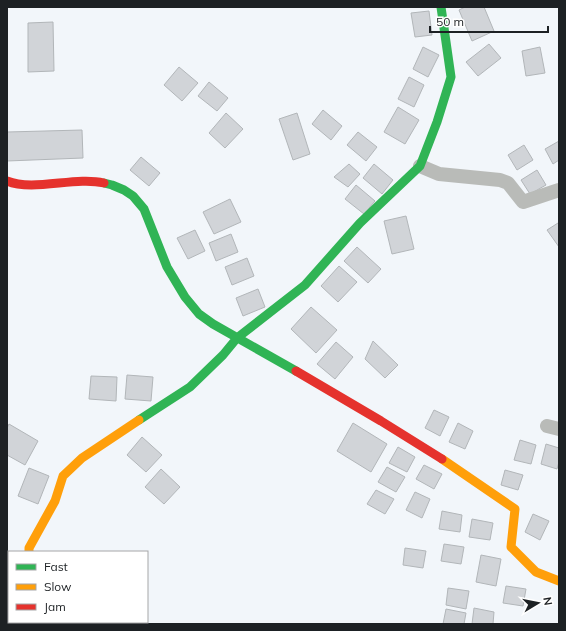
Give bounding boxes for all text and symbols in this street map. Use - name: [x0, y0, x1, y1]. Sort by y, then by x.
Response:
- scale bar: [430, 8, 548, 34]
- text: 50 m: [436, 14, 464, 29]
- legend: [8, 551, 148, 623]
- text: Fast: [44, 559, 68, 574]
- text: Slow: [44, 579, 72, 594]
- north arrow: [518, 583, 558, 623]
- text: N: [540, 596, 555, 607]
- text: Jam: [44, 599, 66, 614]

